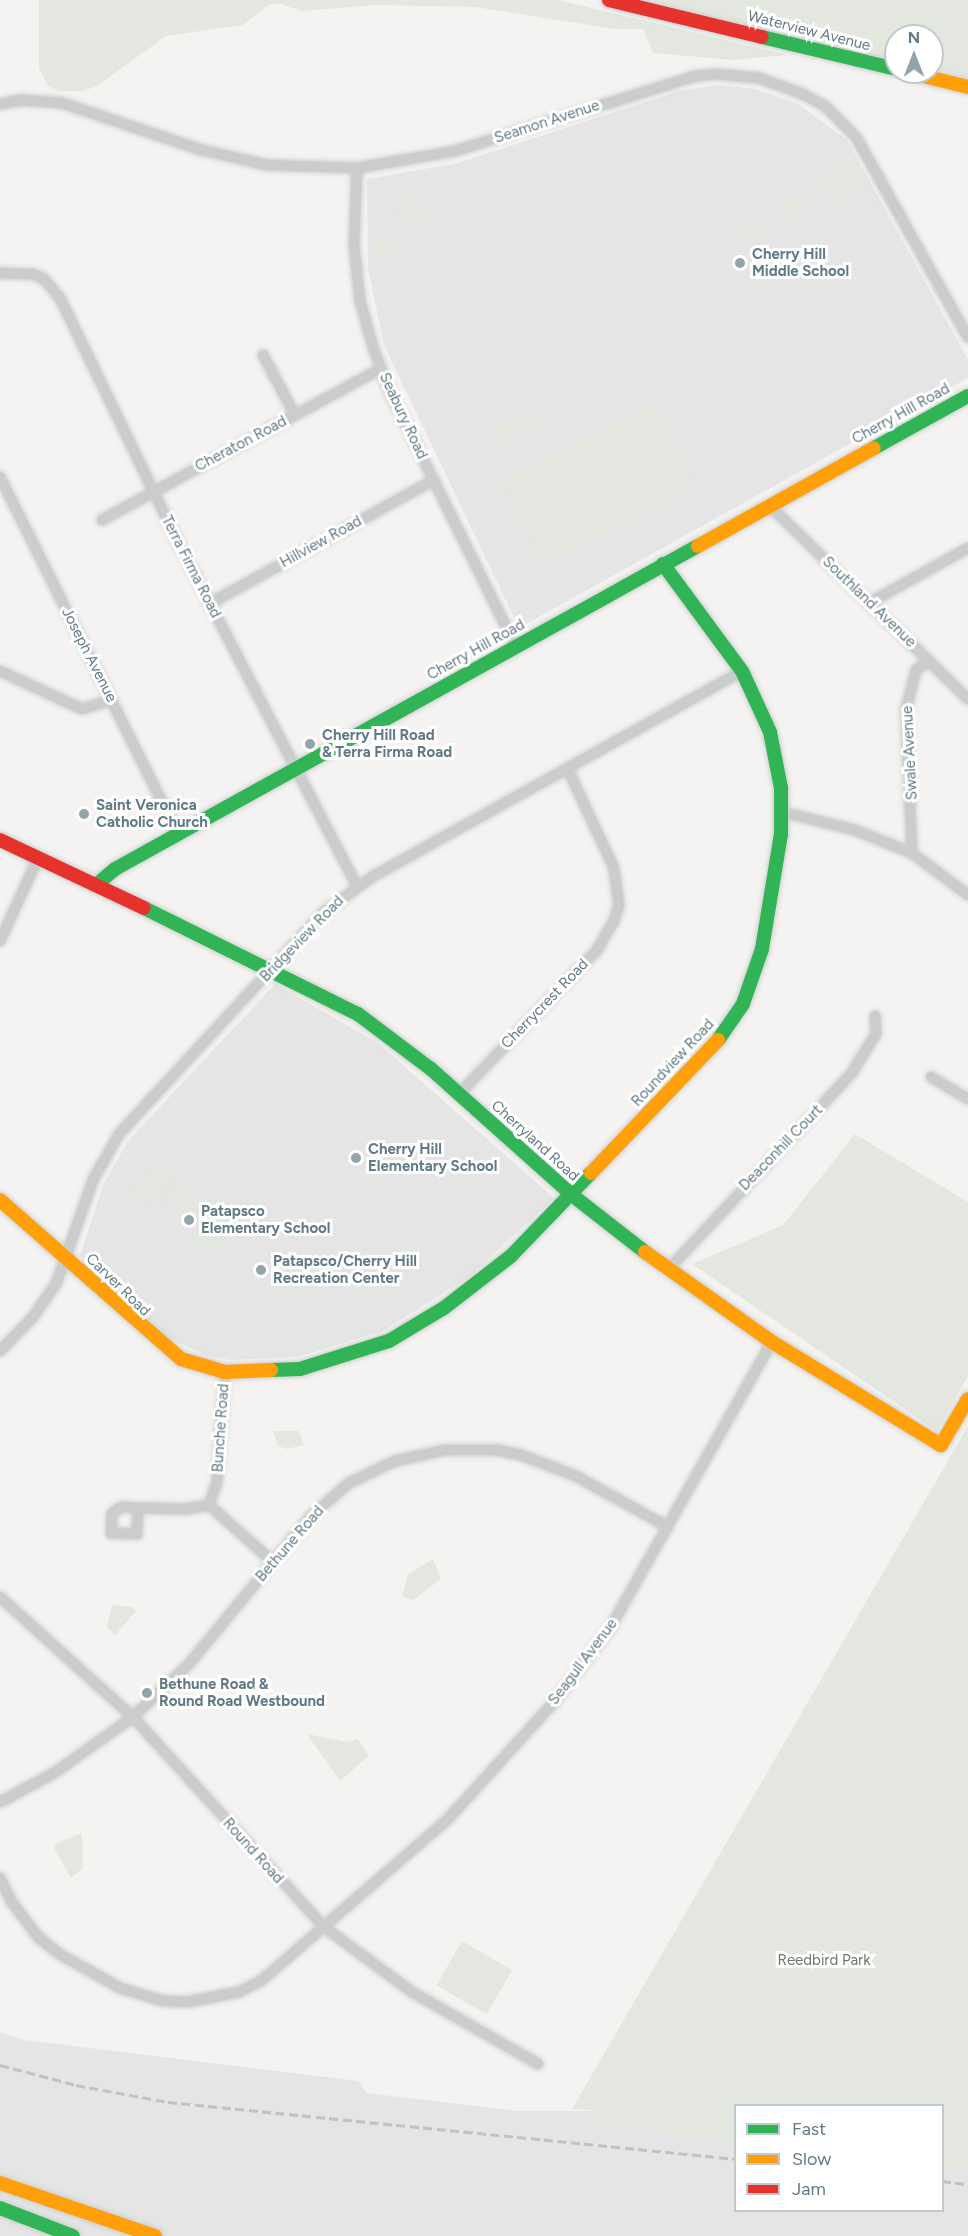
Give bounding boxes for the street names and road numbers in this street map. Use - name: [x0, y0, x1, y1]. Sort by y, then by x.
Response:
- street label: Waterview Avenue: [746, 7, 872, 55]
- street label: Seamon Avenue: [492, 97, 602, 147]
- street label: Seabury Road: [375, 370, 431, 462]
- street label: Cherry Hill Road: [849, 380, 953, 448]
- street label: Cheraton Road: [192, 412, 290, 476]
- street label: Hillview Road: [277, 512, 365, 572]
- street label: Terra Firma Road: [157, 513, 225, 621]
- street label: Southland Avenue: [819, 553, 919, 651]
- street label: Joseph Avenue: [58, 605, 120, 705]
- street label: Cherry Hill Road: [424, 616, 528, 684]
- street label: Swale Avenue: [899, 705, 921, 801]
- street label: Bridgeview Road: [256, 892, 348, 986]
- street label: Cherrycrest Road: [498, 955, 592, 1053]
- street label: Roundview Road: [628, 1016, 718, 1110]
- street label: Cherryland Road: [487, 1097, 583, 1185]
- street label: Deaconhill Court: [736, 1101, 826, 1195]
- street label: Carver Road: [82, 1250, 154, 1320]
- street label: Bunche Road: [209, 1383, 233, 1473]
- street label: Bethune Road: [252, 1502, 328, 1586]
- street label: Seagull Avenue: [545, 1615, 621, 1709]
- street label: Round Road: [219, 1815, 287, 1887]

